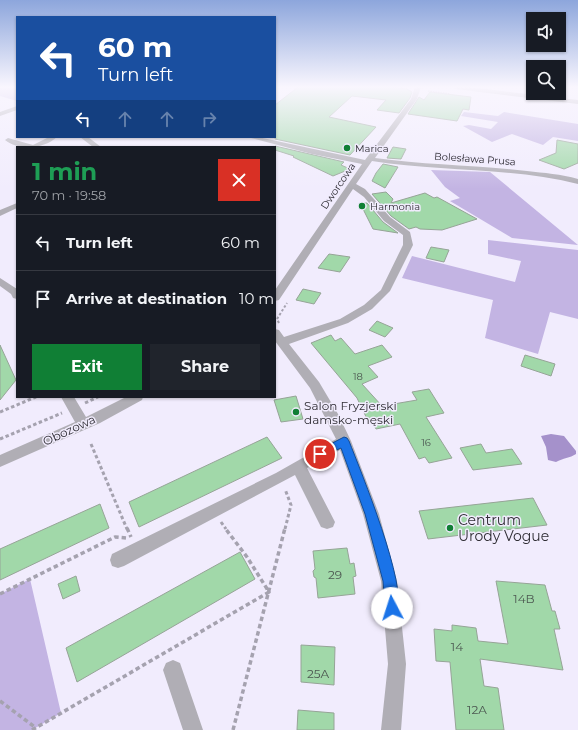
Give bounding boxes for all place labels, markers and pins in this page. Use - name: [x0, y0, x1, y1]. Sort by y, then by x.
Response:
- place label: Marica: [355, 142, 389, 155]
- marker: Marica: [342, 143, 352, 153]
- place label: Harmonia: [370, 200, 420, 213]
- marker: Harmonia: [357, 201, 367, 211]
- place label: Salon Fryzjerski damsko-męski: [304, 398, 397, 427]
- marker: Salon Fryzjerski damsko-męski: [291, 407, 301, 417]
- pin: [303, 437, 337, 471]
- place label: Centrum Urody Vogue: [458, 511, 549, 545]
- marker: Centrum Urody Vogue: [445, 523, 455, 533]

